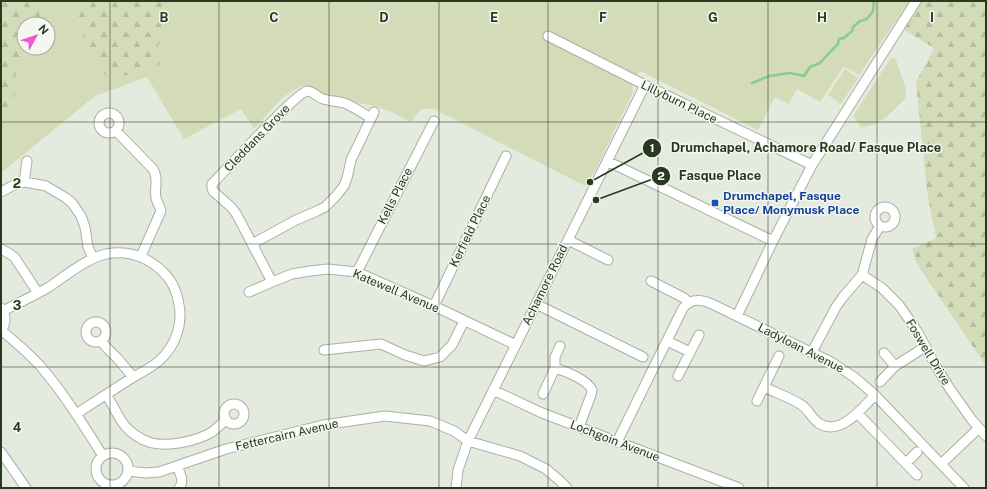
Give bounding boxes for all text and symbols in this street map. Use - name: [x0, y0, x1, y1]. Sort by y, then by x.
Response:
- text: B: [160, 10, 169, 25]
- text: C: [269, 10, 279, 25]
- text: D: [379, 10, 389, 25]
- text: E: [490, 10, 498, 25]
- text: F: [599, 10, 607, 25]
- text: G: [708, 10, 718, 25]
- text: H: [817, 10, 827, 25]
- text: I: [930, 10, 934, 25]
- north arrow: [16, 16, 56, 56]
- text: N: [36, 22, 51, 37]
- street label: Lillyburn Place: [639, 77, 720, 127]
- street label: Cleddans Grove: [221, 101, 293, 174]
- callout: Drumchapel, Achamore Road/ Fasque Place: [642, 135, 949, 160]
- text: Drumchapel, Achamore Road/ Fasque Place: [671, 140, 941, 155]
- text: 1: [649, 141, 655, 155]
- callout: Fasque Place: [651, 163, 770, 188]
- street label: Kells Place: [375, 165, 415, 227]
- text: Fasque Place: [679, 168, 761, 183]
- text: 2: [657, 169, 665, 183]
- text: 2: [13, 176, 21, 191]
- place label: Drumchapel, Fasque Place/ Monymusk Place: [723, 189, 860, 217]
- street label: Kerfield Place: [447, 193, 494, 269]
- marker: Drumchapel, Fasque Place/ Monymusk Place: [710, 198, 720, 208]
- street label: Achamore Road: [519, 242, 571, 328]
- street label: Katewell Avenue: [350, 266, 442, 316]
- text: 3: [13, 298, 22, 313]
- street label: Foswell Drive: [903, 316, 953, 388]
- street label: Ladyloan Avenue: [756, 320, 847, 376]
- street label: Fettercairn Avenue: [234, 416, 340, 454]
- street label: Lochgoin Avenue: [568, 417, 662, 465]
- text: 4: [13, 420, 22, 435]

